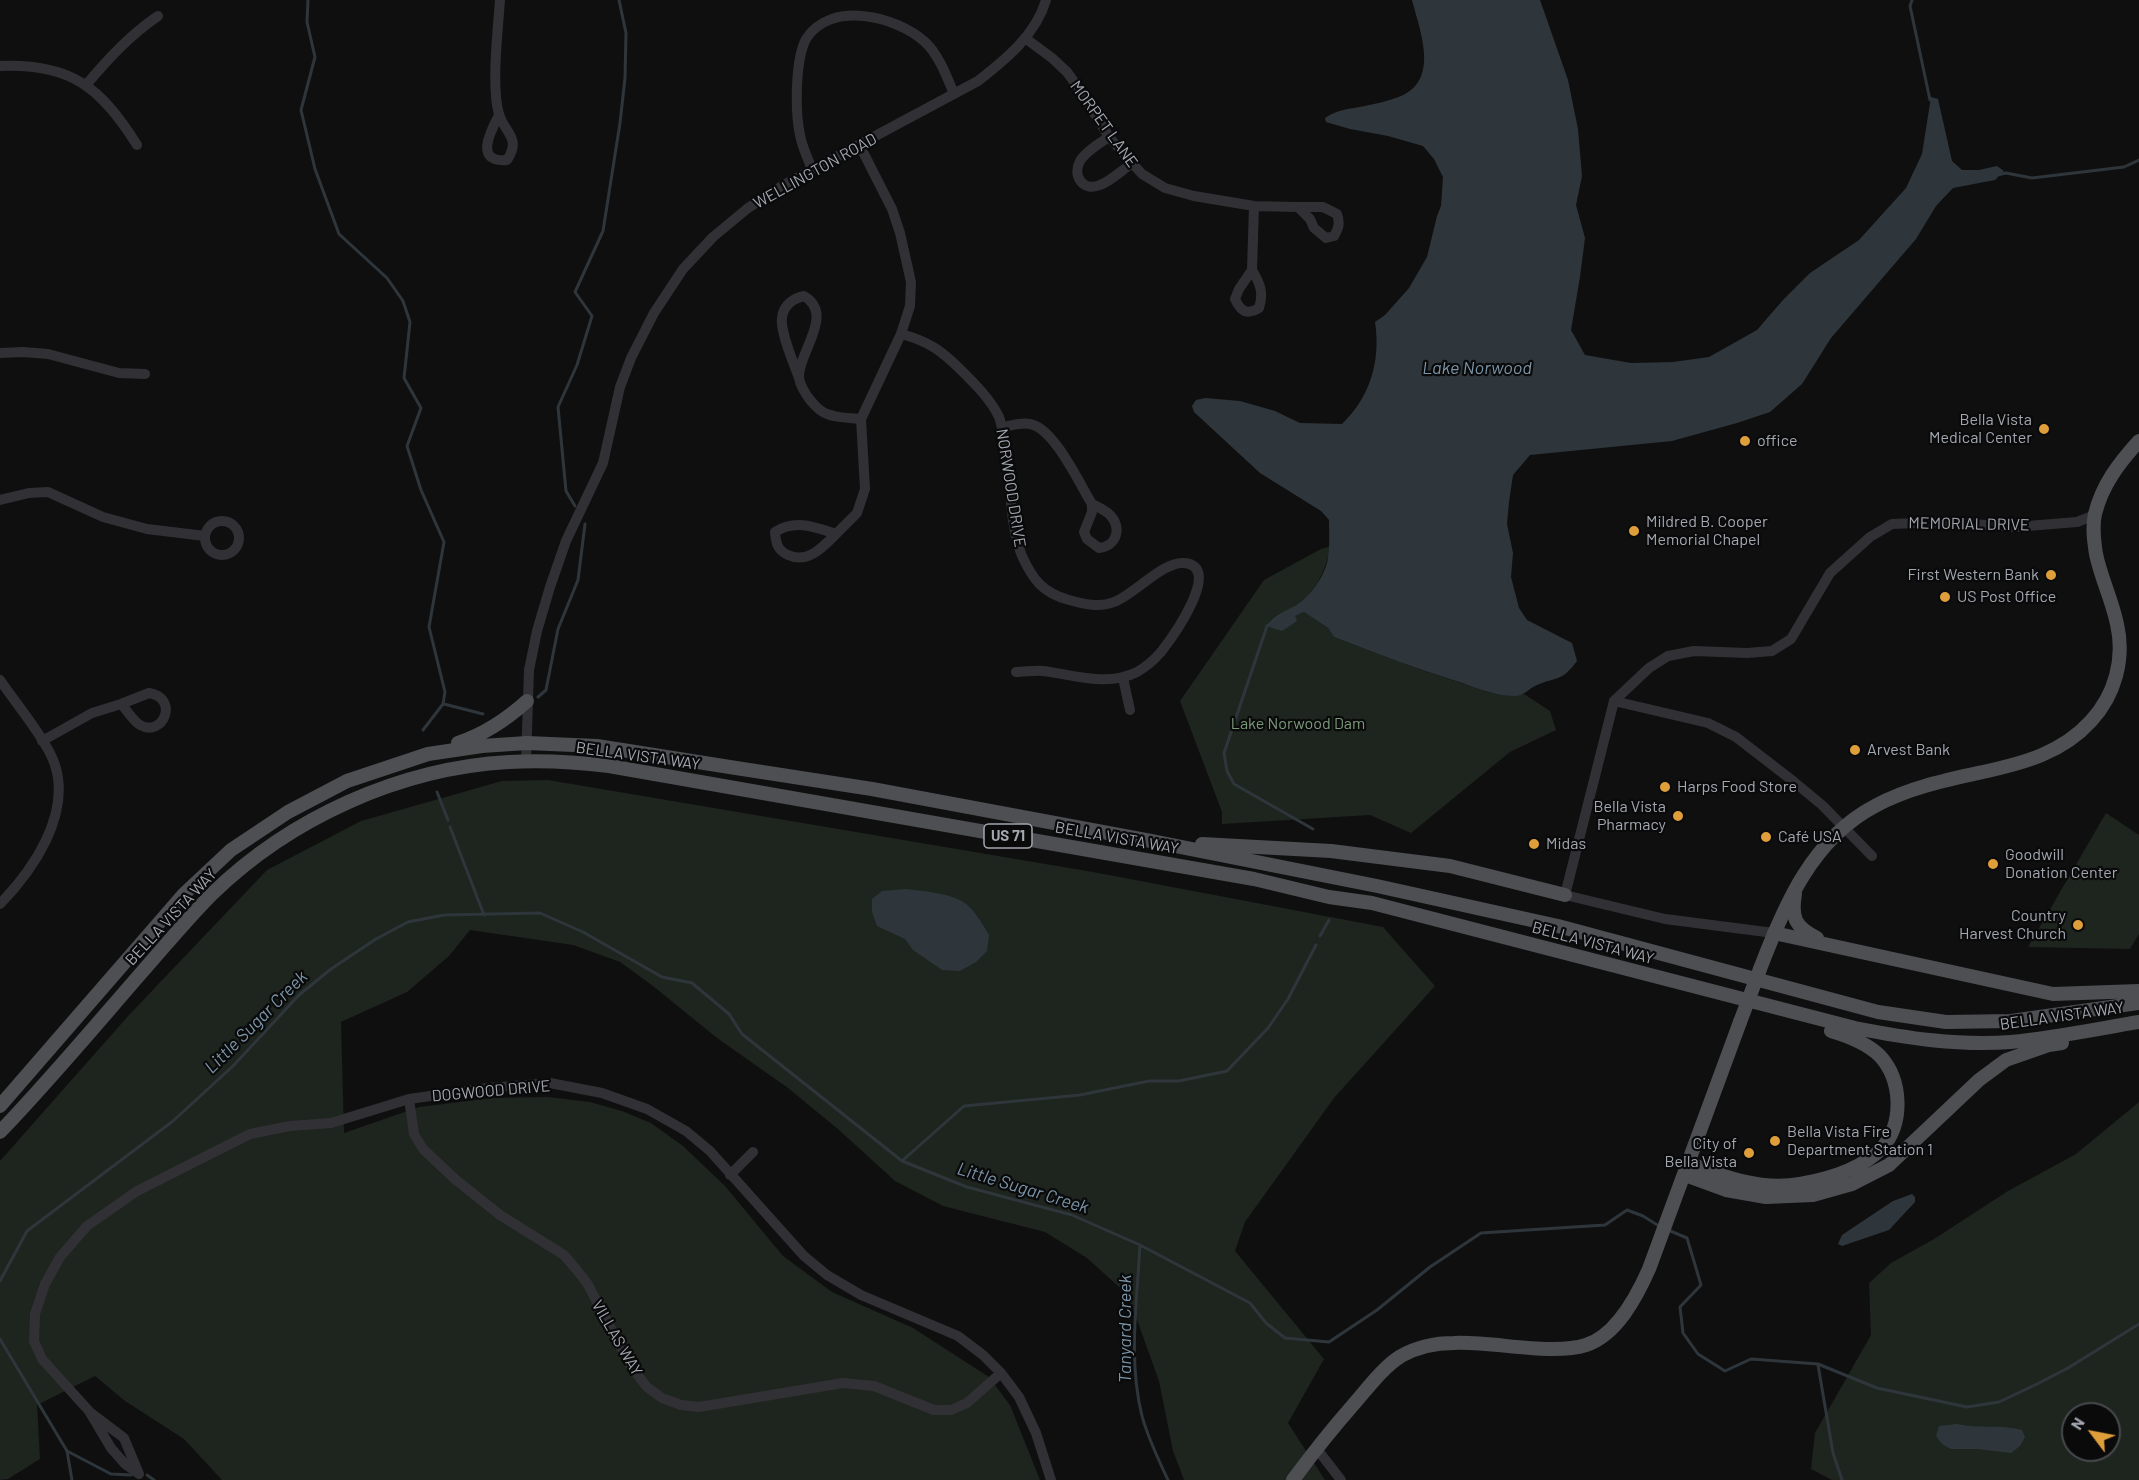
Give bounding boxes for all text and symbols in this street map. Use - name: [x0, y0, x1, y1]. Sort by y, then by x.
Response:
- street label: MORPET LANE: [1066, 77, 1142, 171]
- street label: WELLINGTON ROAD: [750, 129, 880, 213]
- water label: Lake Norwood: [1422, 357, 1532, 379]
- place label: Bella Vista Medical Center: [1929, 410, 2032, 448]
- marker: Bella Vista Medical Center: [2037, 422, 2051, 436]
- street label: NORWOOD DRIVE: [992, 427, 1030, 549]
- place label: office: [1757, 431, 1797, 451]
- marker: office: [1738, 434, 1752, 448]
- place label: Mildred B. Cooper Memorial Chapel: [1646, 512, 1768, 550]
- street label: MEMORIAL DRIVE: [1908, 513, 2030, 535]
- marker: Mildred B. Cooper Memorial Chapel: [1627, 524, 1641, 538]
- place label: First Western Bank: [1908, 565, 2039, 585]
- marker: First Western Bank: [2044, 568, 2058, 582]
- place label: US Post Office: [1957, 587, 2056, 607]
- marker: US Post Office: [1938, 590, 1952, 604]
- park label: Lake Norwood Dam: [1231, 714, 1365, 734]
- street label: BELLA VISTA WAY: [575, 738, 701, 774]
- place label: Arvest Bank: [1867, 740, 1950, 760]
- marker: Arvest Bank: [1848, 743, 1862, 757]
- place label: Harps Food Store: [1677, 777, 1797, 797]
- marker: Harps Food Store: [1658, 780, 1672, 794]
- place label: Bella Vista Pharmacy: [1594, 797, 1666, 835]
- marker: Bella Vista Pharmacy: [1671, 809, 1685, 823]
- street label: BELLA VISTA WAY: [1054, 818, 1180, 858]
- road number: US 71: [984, 824, 1032, 848]
- place label: Café USA: [1778, 827, 1842, 847]
- marker: Café USA: [1759, 830, 1773, 844]
- place label: Midas: [1546, 834, 1586, 854]
- marker: Midas: [1527, 837, 1541, 851]
- place label: Goodwill Donation Center: [2005, 845, 2118, 883]
- marker: Goodwill Donation Center: [1986, 857, 2000, 871]
- street label: BELLA VISTA WAY: [121, 865, 221, 969]
- place label: Country Harvest Church: [1959, 906, 2066, 944]
- street label: BELLA VISTA WAY: [1530, 918, 1656, 968]
- marker: Country Harvest Church: [2071, 918, 2085, 932]
- water label: Little Sugar Creek: [200, 966, 312, 1078]
- street label: BELLA VISTA WAY: [1999, 998, 2125, 1034]
- street label: DOGWOOD DRIVE: [431, 1076, 551, 1106]
- place label: Bella Vista Fire Department Station 1: [1787, 1122, 1933, 1160]
- place label: City of Bella Vista: [1665, 1134, 1737, 1172]
- marker: Bella Vista Fire Department Station 1: [1768, 1134, 1782, 1148]
- marker: City of Bella Vista: [1742, 1146, 1756, 1160]
- water label: Little Sugar Creek: [955, 1158, 1091, 1218]
- water label: Tanyard Creek: [1114, 1275, 1136, 1383]
- street label: VILLAS WAY: [588, 1297, 646, 1379]
- north arrow: [2061, 1402, 2121, 1462]
- text: N: [2066, 1414, 2088, 1433]

